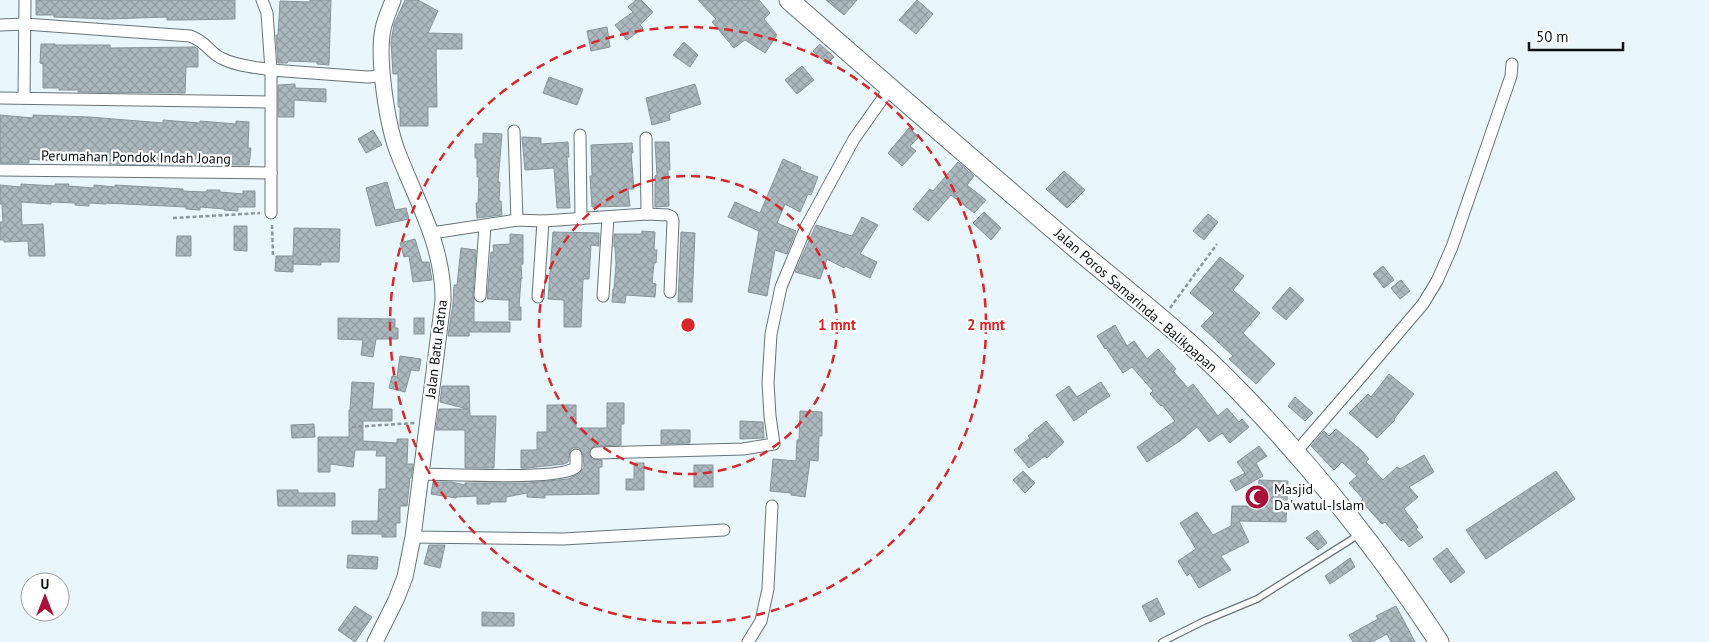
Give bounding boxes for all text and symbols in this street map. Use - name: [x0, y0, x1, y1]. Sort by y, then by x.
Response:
- scale bar: [1529, 20, 1623, 52]
- text: 50 m: [1536, 27, 1569, 46]
- street label: Perumahan Pondok Indah Joang: [41, 146, 231, 168]
- street label: Jalan Poros Samarinda - Balikpapan: [1050, 224, 1221, 376]
- street label: Jalan Batu Ratna: [421, 299, 451, 400]
- text: 1 mnt: [818, 315, 857, 334]
- text: 2 mnt: [967, 315, 1006, 334]
- centre of rings: [679, 316, 697, 334]
- place label: Masjid Da'watul-Islam: [1274, 480, 1364, 514]
- mosque icon: Masjid Da'watul-Islam: [1244, 484, 1270, 510]
- north arrow: [20, 572, 70, 622]
- text: U: [41, 575, 49, 593]

